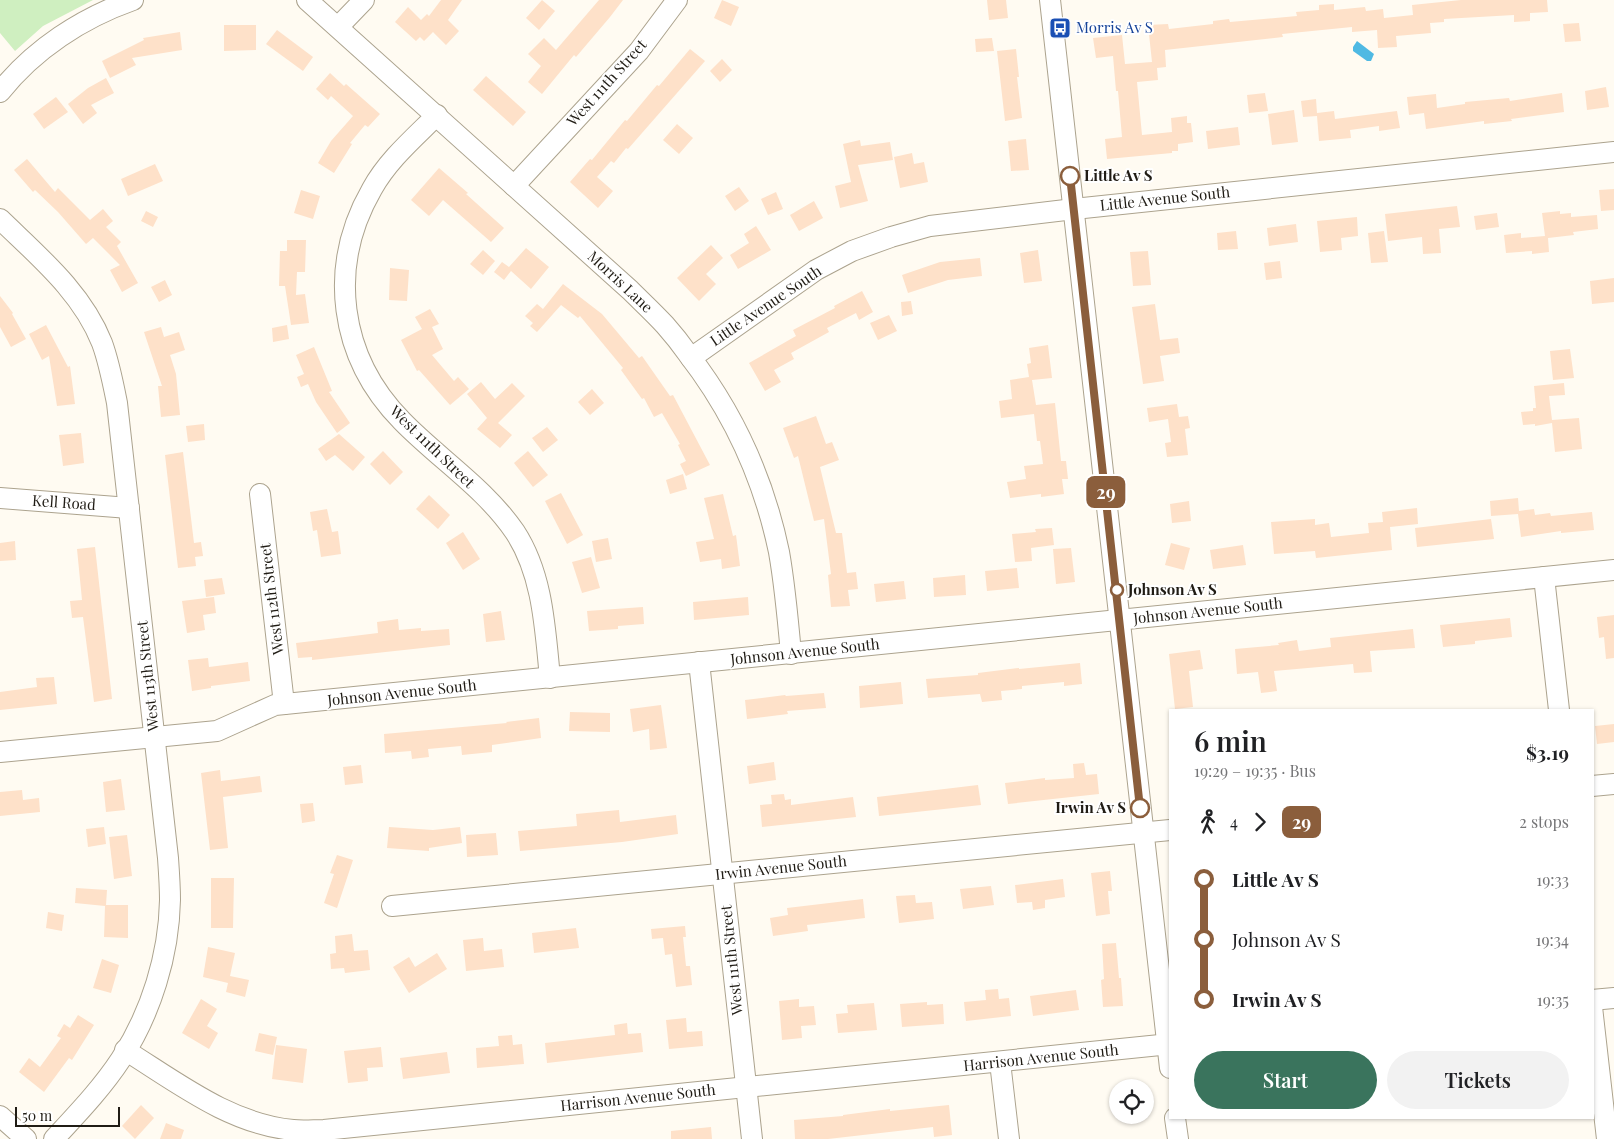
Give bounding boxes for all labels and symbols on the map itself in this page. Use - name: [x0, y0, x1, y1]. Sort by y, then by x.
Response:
- bus stop icon: Morris Av S: [1048, 16, 1072, 40]
- place label: Morris Av S: [1076, 17, 1153, 37]
- street label: West 111th Street: [561, 34, 651, 131]
- place label: Little Av S: [1084, 165, 1153, 185]
- marker: Little Av S: [1060, 166, 1080, 186]
- street label: Little Avenue South: [1099, 181, 1231, 215]
- street label: Morris Lane: [584, 246, 658, 317]
- street label: Little Avenue South: [706, 260, 825, 350]
- street label: West 111th Street: [385, 400, 480, 492]
- line badge: 29: [1084, 476, 1128, 508]
- street label: Kell Road: [32, 490, 97, 514]
- street label: West 112th Street: [254, 542, 288, 657]
- place label: Johnson Av S: [1127, 579, 1217, 599]
- marker: Johnson Av S: [1110, 583, 1124, 597]
- street label: Johnson Avenue South: [1131, 592, 1284, 628]
- street label: West 113th Street: [131, 619, 163, 734]
- street label: Johnson Avenue South: [728, 633, 881, 669]
- street label: Johnson Avenue South: [325, 674, 478, 710]
- place label: Irwin Av S: [1055, 797, 1126, 817]
- marker: Irwin Av S: [1130, 798, 1150, 818]
- street label: Irwin Avenue South: [714, 850, 848, 884]
- street label: West 111th Street: [715, 903, 747, 1017]
- street label: Harrison Avenue South: [962, 1039, 1120, 1075]
- street label: Harrison Avenue South: [559, 1079, 717, 1115]
- scale bar: [15, 1104, 120, 1127]

